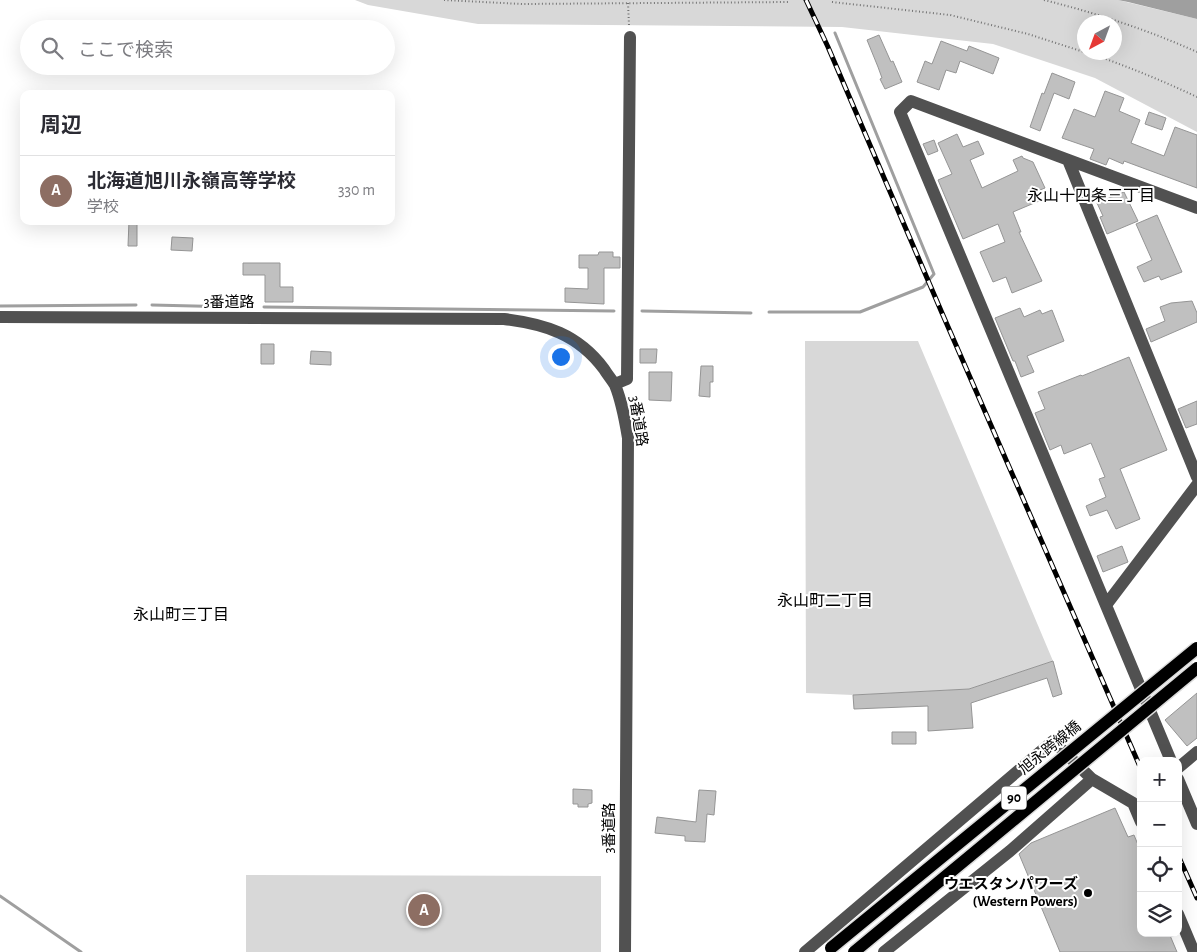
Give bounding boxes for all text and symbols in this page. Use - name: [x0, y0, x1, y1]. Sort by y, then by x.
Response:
- north arrow: [1077, 15, 1122, 60]
- search box: [20, 20, 395, 75]
- icon: search: [38, 34, 66, 62]
- text: ここで検索: [78, 41, 173, 60]
- text: 周辺: [40, 115, 82, 136]
- text: 北海道旭川永嶺高等学校: [87, 172, 296, 191]
- text: A: [51, 182, 61, 198]
- text: 330 m: [338, 182, 375, 198]
- district label: 永山十四条三丁目: [1027, 187, 1155, 204]
- text: 学校: [87, 199, 119, 215]
- street label: 3番道路: [203, 294, 255, 310]
- your location: [548, 344, 574, 370]
- street label: 3番道路: [627, 394, 650, 447]
- district label: 永山町二丁目: [777, 592, 873, 609]
- district label: 永山町三丁目: [133, 606, 229, 623]
- street label: 旭永跨線橋: [1016, 718, 1084, 777]
- map controls: [1137, 757, 1182, 937]
- button: +: [1137, 757, 1182, 802]
- road number: 90: [1002, 786, 1026, 810]
- street label: 3番道路: [601, 802, 617, 854]
- button: −: [1137, 802, 1182, 847]
- button: locate: [1137, 847, 1182, 892]
- place label: ウエスタンパワーズ (Western Powers): [944, 875, 1078, 909]
- marker: ウエスタンパワーズ (Western Powers): [1082, 887, 1094, 899]
- pin: A: [408, 891, 440, 929]
- button: layers: [1137, 892, 1182, 937]

